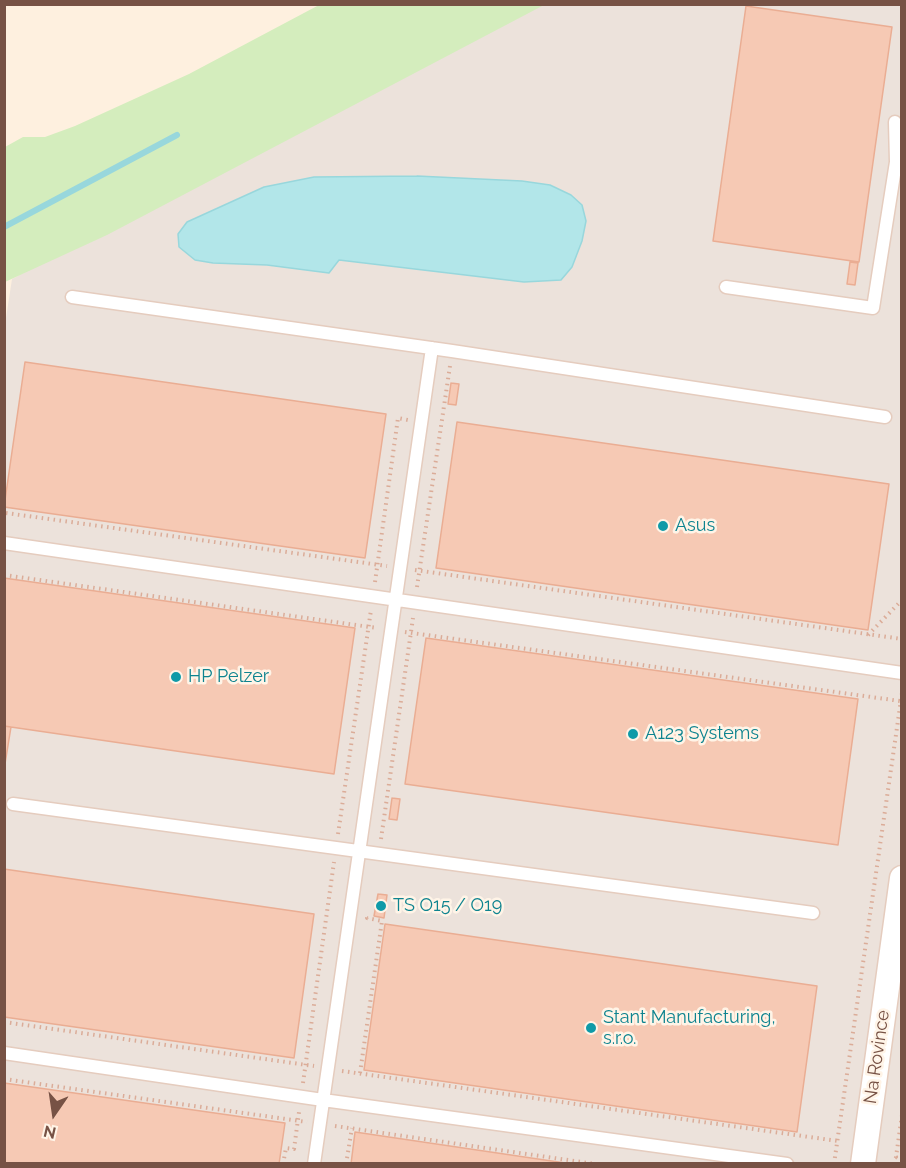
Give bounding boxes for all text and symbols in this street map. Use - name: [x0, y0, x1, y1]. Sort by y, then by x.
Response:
- place label: Asus: [675, 515, 715, 537]
- marker: Asus: [656, 519, 670, 533]
- place label: HP Pelzer: [188, 666, 269, 688]
- marker: HP Pelzer: [169, 670, 183, 684]
- place label: A123 Systems: [645, 723, 759, 745]
- marker: A123 Systems: [626, 727, 640, 741]
- place label: TS O15 / O19: [393, 895, 502, 917]
- marker: TS O15 / O19: [374, 899, 388, 913]
- place label: Stant Manufacturing, s.r.o.: [603, 1007, 776, 1050]
- street label: Na Rovince: [860, 1009, 894, 1105]
- marker: Stant Manufacturing, s.r.o.: [584, 1021, 598, 1035]
- north arrow: [24, 1084, 84, 1144]
- text: N: [42, 1121, 58, 1143]

